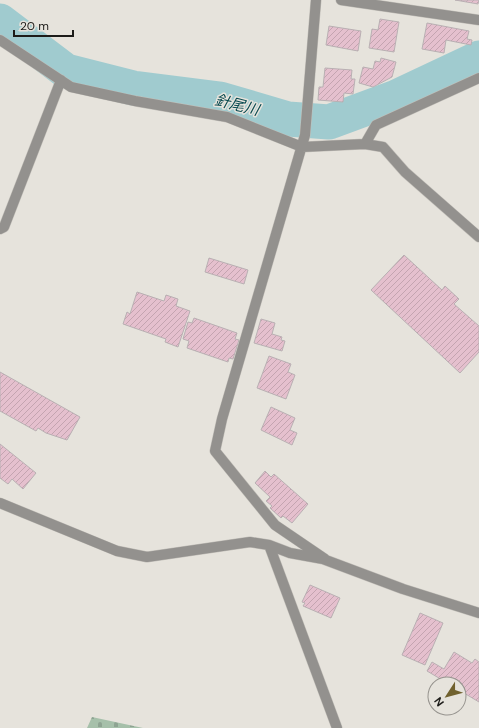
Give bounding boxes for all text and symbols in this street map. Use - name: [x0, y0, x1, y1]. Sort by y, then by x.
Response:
- scale bar: [14, 12, 73, 38]
- text: 20 m: [20, 18, 49, 34]
- water label: 針尾川: [213, 90, 263, 121]
- north arrow: [427, 676, 467, 716]
- text: N: [431, 695, 447, 709]

